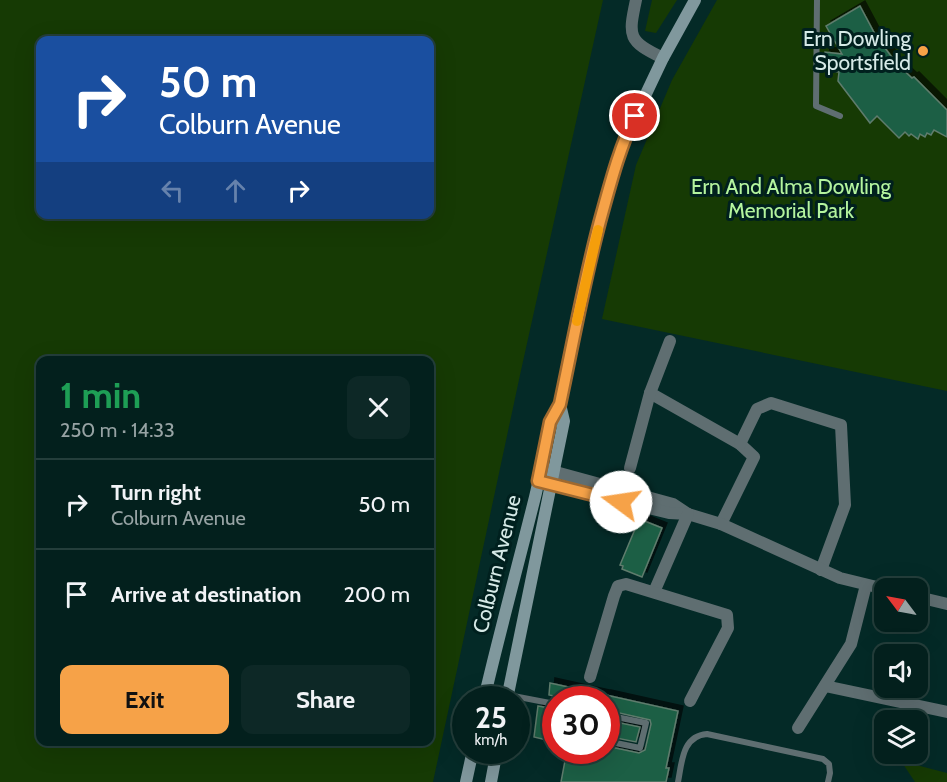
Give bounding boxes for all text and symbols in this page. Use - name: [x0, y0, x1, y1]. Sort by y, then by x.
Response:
- place label: Ern Dowling Sportsfield: [803, 26, 912, 75]
- marker: Ern Dowling Sportsfield: [916, 44, 930, 58]
- text: 50 m: [159, 56, 257, 108]
- icon: right: [60, 60, 138, 138]
- pin: [609, 90, 660, 141]
- icon: arrive: [618, 99, 651, 132]
- text: Colburn Avenue: [159, 108, 341, 141]
- icon: left: [156, 174, 189, 207]
- icon: ahead: [219, 174, 252, 207]
- icon: right: [282, 174, 315, 207]
- park label: Ern And Alma Dowling Memorial Park: [691, 174, 892, 223]
- text: 1 min: [60, 373, 141, 417]
- button: close: [347, 376, 410, 439]
- text: 250 m · 14:33: [60, 418, 175, 442]
- position arrow: [589, 470, 653, 534]
- text: Turn right: [111, 479, 201, 506]
- icon: right: [60, 488, 93, 521]
- text: 50 m: [358, 491, 410, 518]
- street label: Colburn Avenue: [467, 492, 526, 636]
- text: Colburn Avenue: [111, 506, 246, 530]
- icon: arrive: [60, 578, 93, 611]
- north arrow: [874, 578, 928, 632]
- map controls: [874, 578, 928, 764]
- text: Arrive at destination: [111, 581, 301, 608]
- text: 200 m: [344, 581, 410, 608]
- button: sound: [874, 644, 928, 698]
- button: Exit: [60, 665, 229, 734]
- button: Share: [241, 665, 410, 734]
- speed limit sign: 30: [542, 686, 620, 764]
- text: 25: [475, 699, 507, 736]
- button: layers: [874, 710, 928, 764]
- text: km/h: [475, 731, 507, 749]

